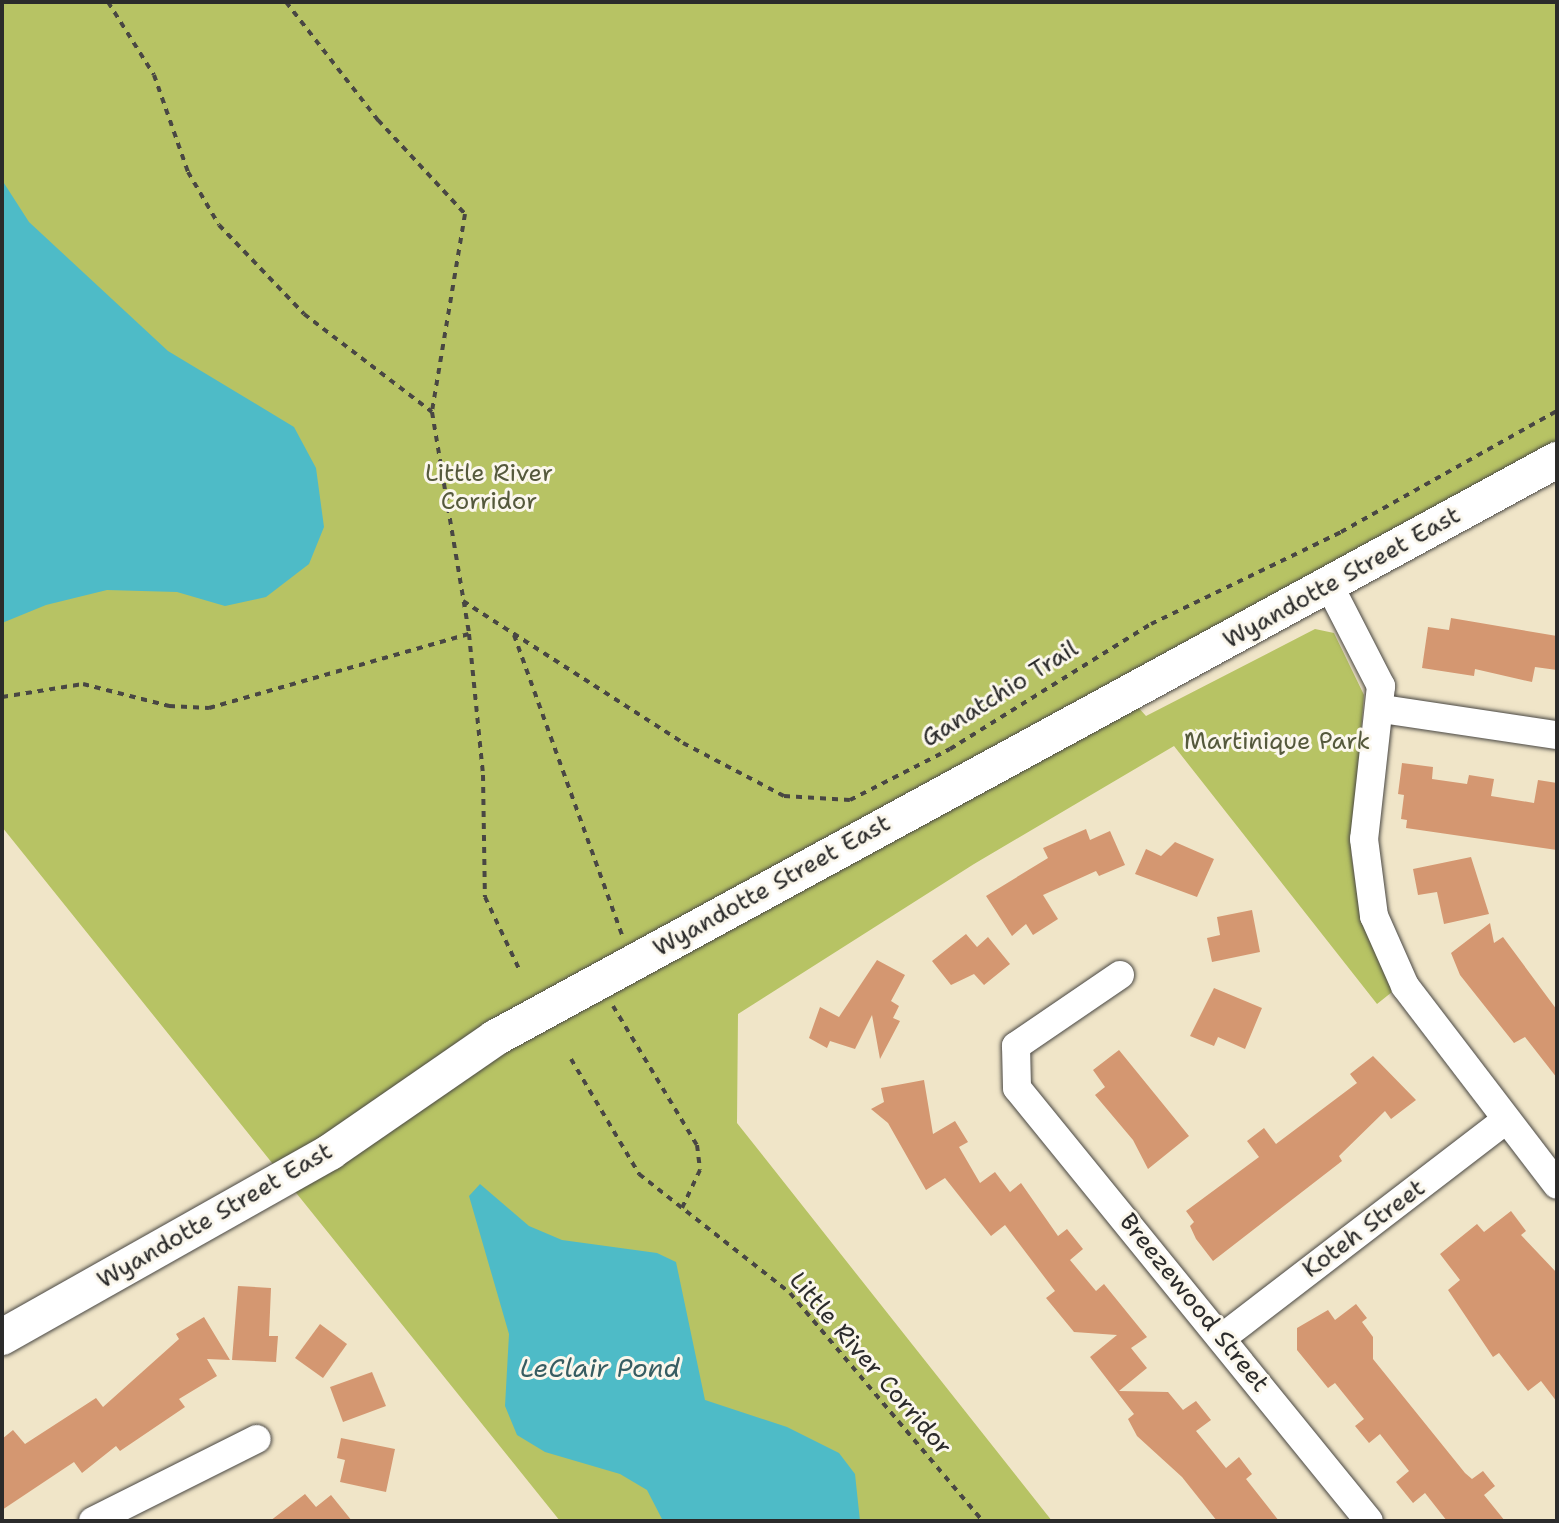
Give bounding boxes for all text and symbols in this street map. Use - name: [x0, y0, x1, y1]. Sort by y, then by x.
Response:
- park label: Little River Corridor: [425, 460, 553, 516]
- street label: Wyandotte Street East: [1218, 501, 1466, 655]
- street label: Ganatchio Trail: [917, 634, 1083, 754]
- park label: Martinique Park: [1184, 728, 1370, 756]
- street label: Wyandotte Street East: [648, 809, 896, 963]
- street label: Wyandotte Street East: [92, 1137, 338, 1295]
- street label: Koteh Street: [1297, 1174, 1431, 1284]
- street label: Breezewood Street: [1113, 1208, 1275, 1398]
- street label: Little River Corridor: [783, 1267, 957, 1461]
- water label: LeClair Pond: [520, 1352, 680, 1384]

